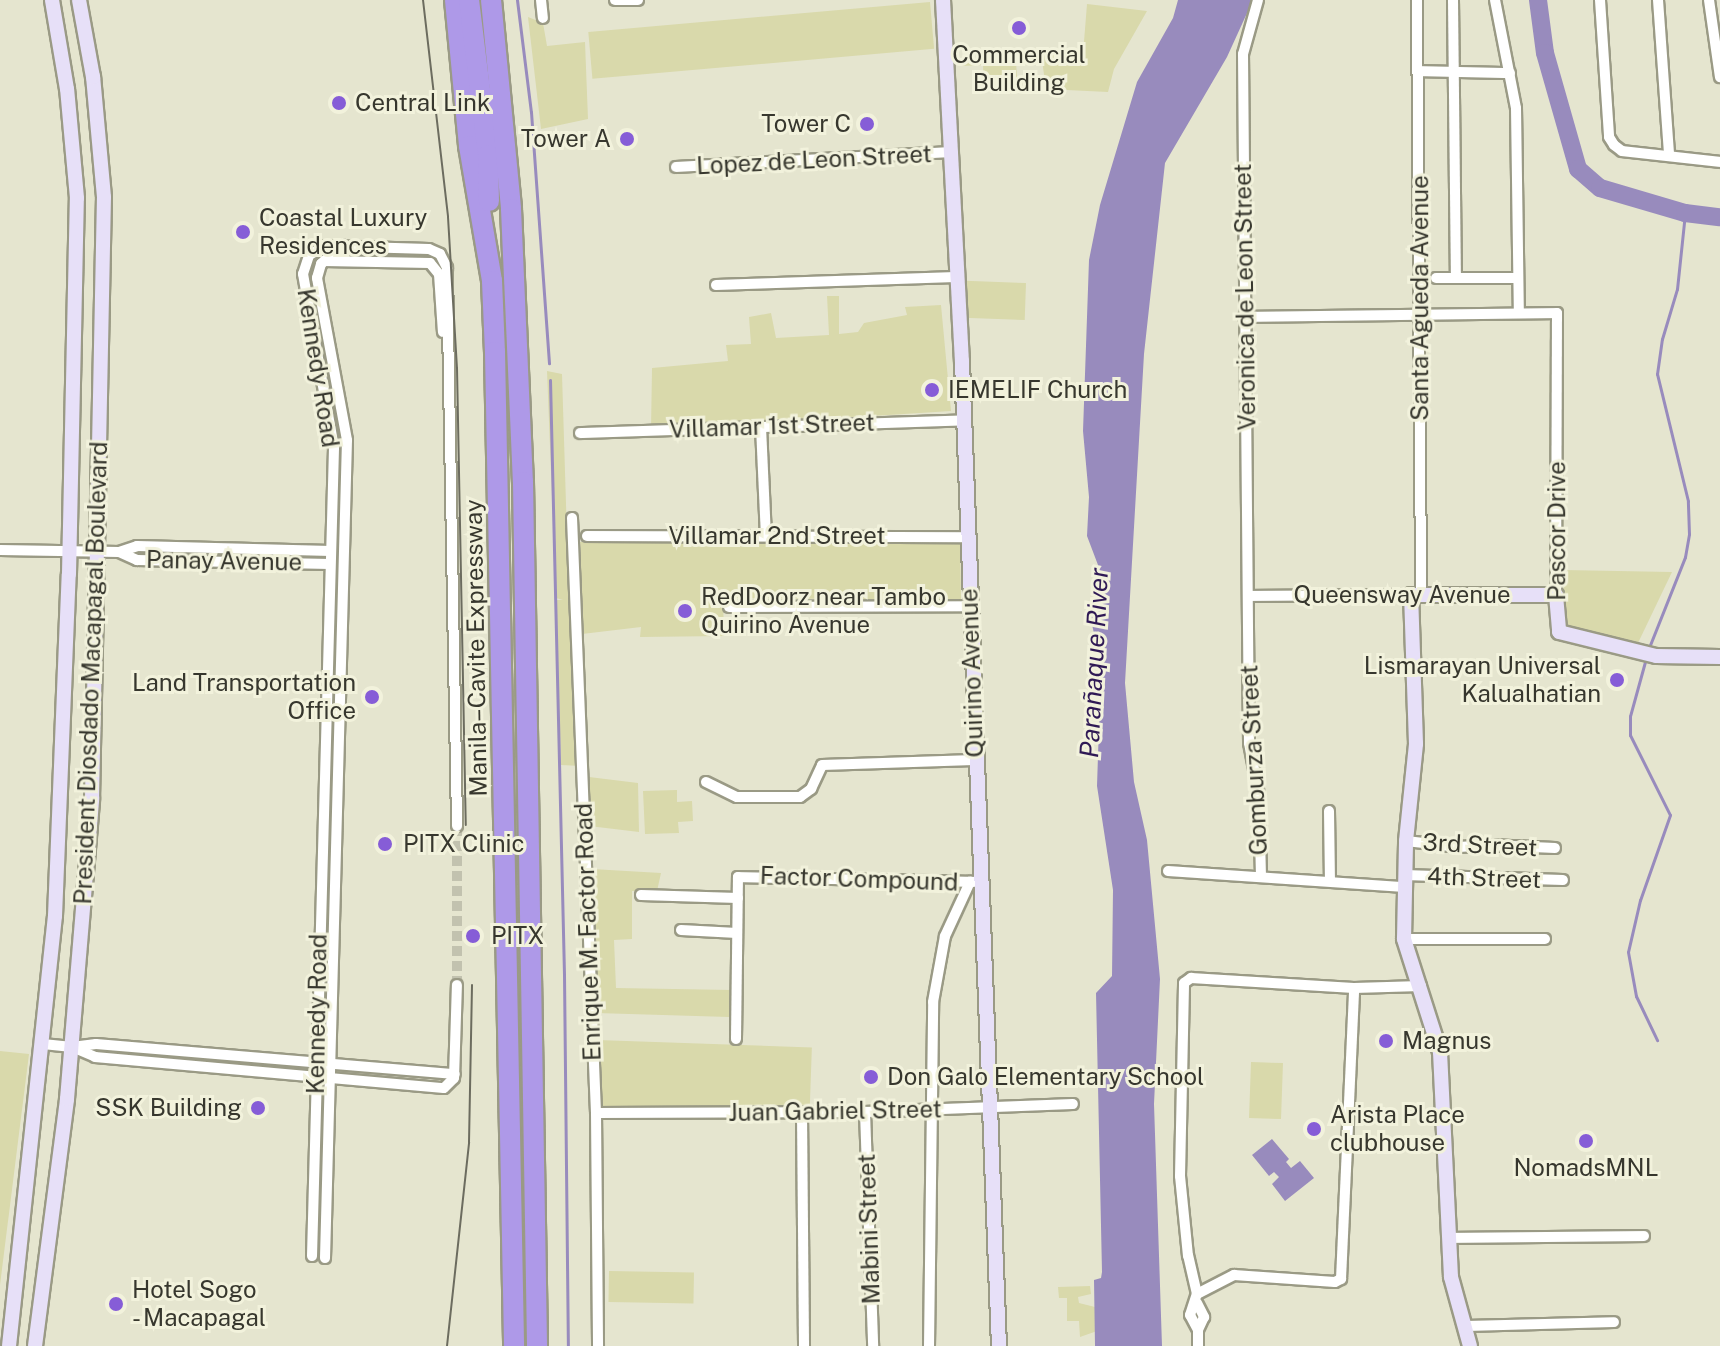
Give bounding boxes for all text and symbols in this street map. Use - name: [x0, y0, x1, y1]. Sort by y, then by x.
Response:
- marker: Commercial Building: [1010, 19, 1028, 37]
- place label: Commercial Building: [952, 41, 1086, 97]
- place label: Central Link: [355, 89, 490, 117]
- marker: Central Link: [330, 94, 348, 112]
- place label: Tower C: [761, 110, 851, 138]
- marker: Tower C: [858, 115, 876, 133]
- place label: Tower A: [521, 125, 611, 153]
- marker: Tower A: [618, 130, 636, 148]
- street label: Lopez de Leon Street: [695, 139, 933, 181]
- street label: Veronica de Leon Street: [1228, 163, 1262, 431]
- street label: Santa Agueda Avenue: [1406, 175, 1434, 421]
- place label: Coastal Luxury Residences: [259, 204, 427, 260]
- marker: Coastal Luxury Residences: [234, 223, 252, 241]
- street label: Kennedy Road: [291, 287, 345, 449]
- place label: IEMELIF Church: [948, 376, 1127, 404]
- marker: IEMELIF Church: [923, 381, 941, 399]
- street label: Villamar 1st Street: [669, 408, 875, 444]
- street label: President Diosdado Macapagal Boulevard: [69, 441, 113, 905]
- street label: Pascor Drive: [1543, 461, 1571, 601]
- street label: Manila–Cavite Expressway: [459, 499, 493, 797]
- street label: Villamar 2nd Street: [668, 522, 886, 550]
- street label: Panay Avenue: [146, 545, 302, 577]
- water label: Parañaque River: [1073, 567, 1115, 759]
- street label: Queensway Avenue: [1293, 581, 1511, 609]
- place label: RedDoorz near Tambo Quirino Avenue: [701, 583, 946, 639]
- street label: Quirino Avenue: [955, 588, 989, 758]
- marker: RedDoorz near Tambo Quirino Avenue: [676, 602, 694, 620]
- place label: Lismarayan Universal Kalualhatian: [1364, 652, 1601, 708]
- street label: Gomburza Street: [1235, 664, 1273, 856]
- place label: Land Transportation Office: [132, 669, 356, 725]
- marker: Lismarayan Universal Kalualhatian: [1608, 671, 1626, 689]
- marker: Land Transportation Office: [363, 688, 381, 706]
- street label: Enrique M. Factor Road: [569, 802, 607, 1062]
- street label: 3rd Street: [1422, 828, 1538, 862]
- place label: PITX Clinic: [403, 830, 524, 858]
- marker: PITX Clinic: [374, 833, 396, 855]
- street label: Factor Compound: [759, 861, 959, 897]
- street label: 4th Street: [1426, 862, 1542, 894]
- place label: PITX: [491, 922, 544, 950]
- marker: PITX: [462, 925, 484, 947]
- street label: Kennedy Road: [301, 934, 333, 1094]
- place label: Magnus: [1402, 1027, 1491, 1055]
- marker: Magnus: [1377, 1032, 1395, 1050]
- place label: Don Galo Elementary School: [887, 1063, 1204, 1091]
- marker: Don Galo Elementary School: [862, 1068, 880, 1086]
- place label: SSK Building: [95, 1094, 242, 1122]
- street label: Juan Gabriel Street: [728, 1095, 942, 1127]
- marker: SSK Building: [249, 1099, 267, 1117]
- place label: Arista Place clubhouse: [1330, 1101, 1465, 1157]
- marker: Arista Place clubhouse: [1305, 1120, 1323, 1138]
- marker: NomadsMNL: [1577, 1132, 1595, 1150]
- street label: Mabini Street: [852, 1153, 886, 1305]
- place label: NomadsMNL: [1513, 1154, 1659, 1182]
- place label: Hotel Sogo - Macapagal: [132, 1276, 270, 1332]
- marker: Hotel Sogo - Macapagal: [107, 1295, 125, 1313]

